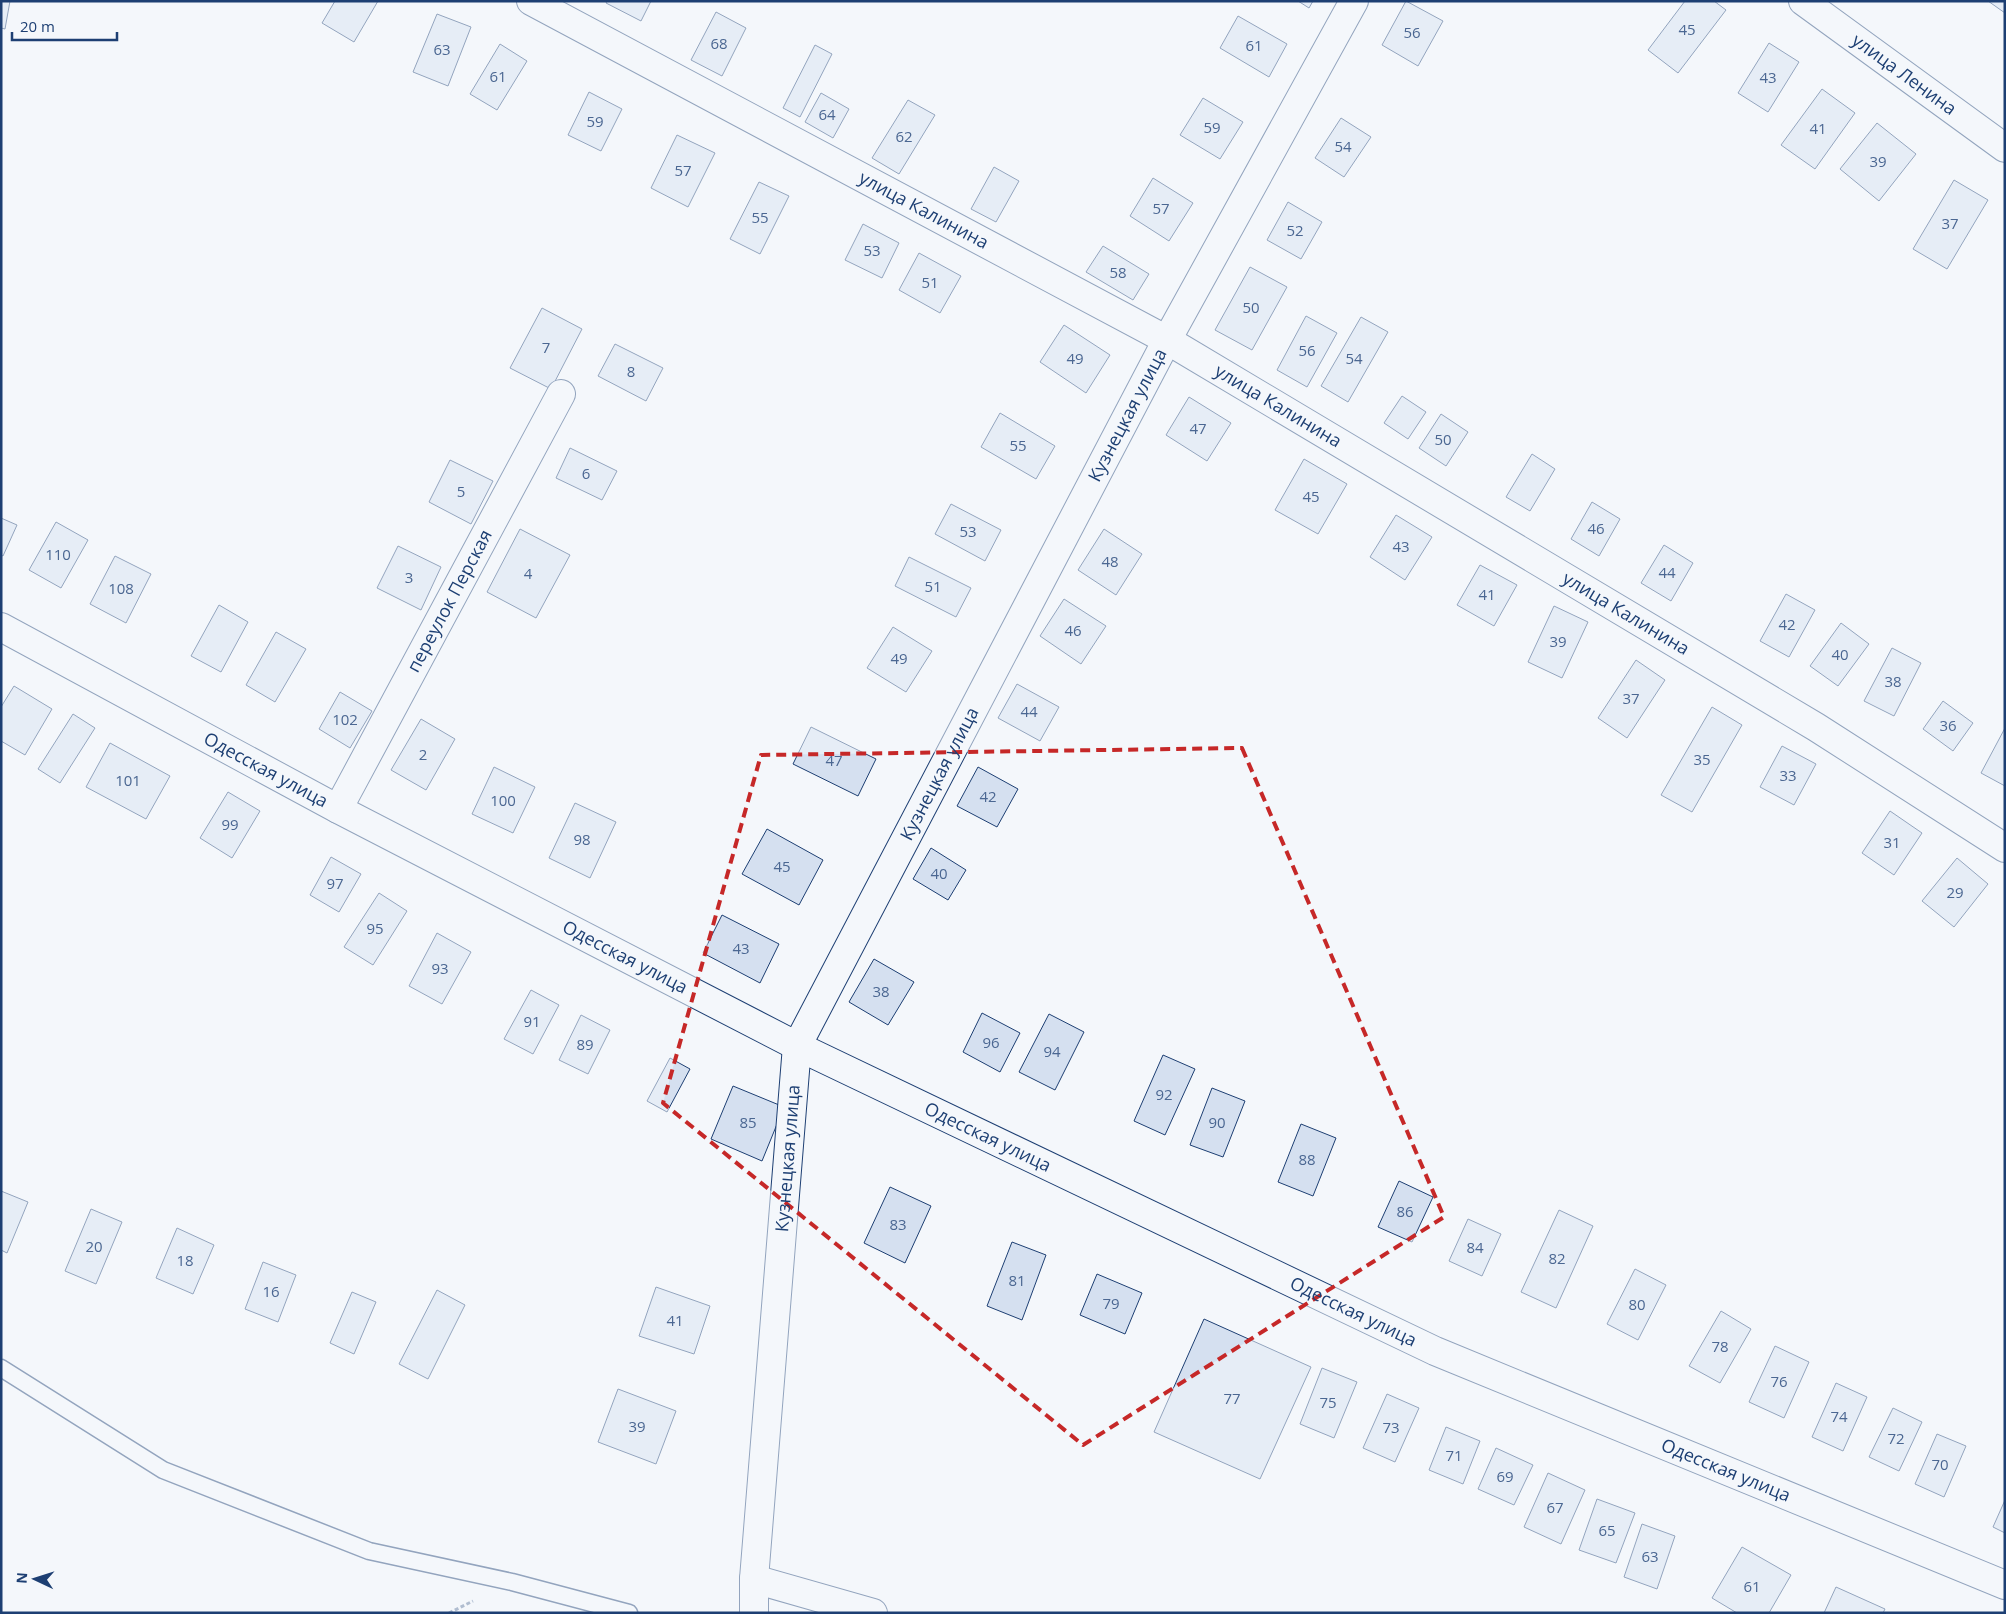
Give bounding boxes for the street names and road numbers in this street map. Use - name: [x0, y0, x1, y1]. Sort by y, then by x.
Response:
- street label: улица Ленина: [1848, 28, 1962, 120]
- street label: улица Калинина: [855, 165, 993, 254]
- street label: Кузнецкая улица: [1082, 344, 1172, 486]
- street label: улица Калинина: [1211, 358, 1346, 452]
- street label: переулок Перская: [401, 525, 497, 676]
- street label: улица Калинина: [1559, 566, 1694, 660]
- street label: Кузнецкая улица: [894, 702, 984, 844]
- street label: Одесская улица: [200, 726, 333, 812]
- street label: Одесская улица: [559, 914, 692, 999]
- street label: Кузнецкая улица: [769, 1084, 805, 1233]
- street label: Одесская улица: [921, 1096, 1056, 1177]
- street label: Одесская улица: [1286, 1270, 1421, 1352]
- street label: Одесская улица: [1658, 1432, 1794, 1507]

